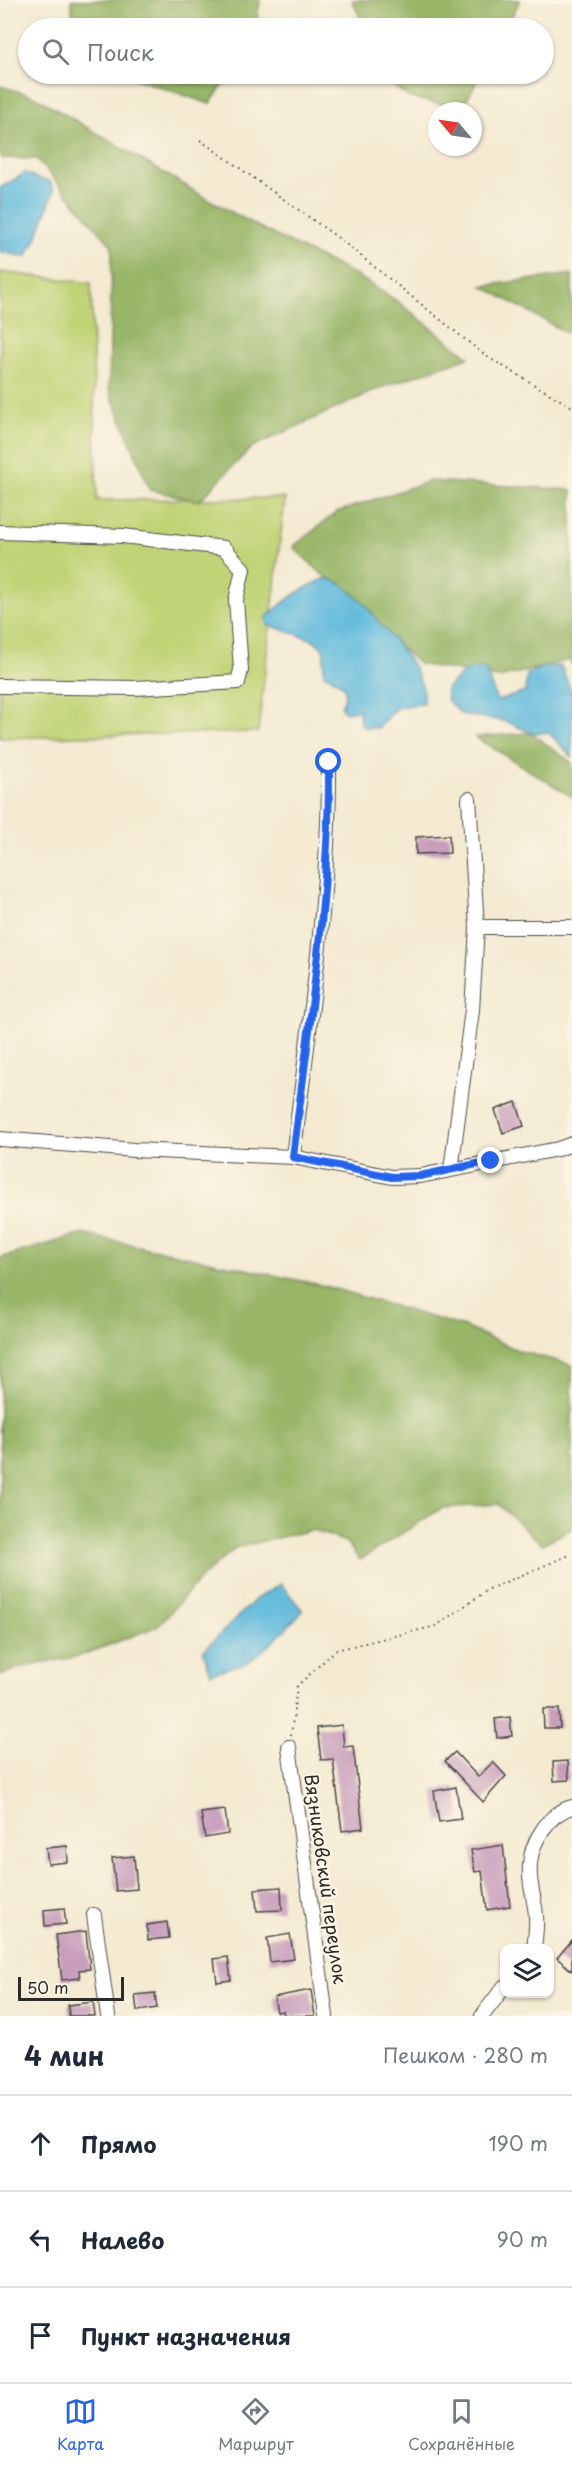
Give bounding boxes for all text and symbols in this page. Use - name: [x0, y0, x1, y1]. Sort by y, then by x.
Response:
- search box: [18, 18, 554, 84]
- icon: search: [39, 35, 72, 68]
- text: Поиск: [87, 35, 154, 68]
- north arrow: [428, 102, 482, 156]
- route start: [315, 748, 341, 774]
- route end: [477, 1147, 503, 1173]
- street label: Вязниковский переулок: [298, 1772, 355, 1986]
- map controls: [500, 1944, 554, 1998]
- button: layers: [500, 1944, 554, 1998]
- scale bar: [18, 1974, 124, 2002]
- text: 50 m: [27, 1975, 68, 1999]
- text: 4 мин: [24, 2036, 105, 2075]
- text: Пешком · 280 m: [383, 2040, 548, 2070]
- icon: ahead: [24, 2127, 57, 2160]
- text: Прямо: [81, 2127, 156, 2160]
- text: 190 m: [489, 2128, 548, 2158]
- icon: left: [24, 2223, 57, 2256]
- text: Налево: [81, 2223, 164, 2256]
- text: 90 m: [497, 2224, 548, 2254]
- icon: arrive: [24, 2319, 57, 2352]
- text: Пункт назначения: [81, 2319, 291, 2352]
- tab: Карта: [57, 2395, 104, 2455]
- tab: Маршрут: [218, 2395, 294, 2455]
- tab: Сохранённые: [408, 2395, 515, 2455]

